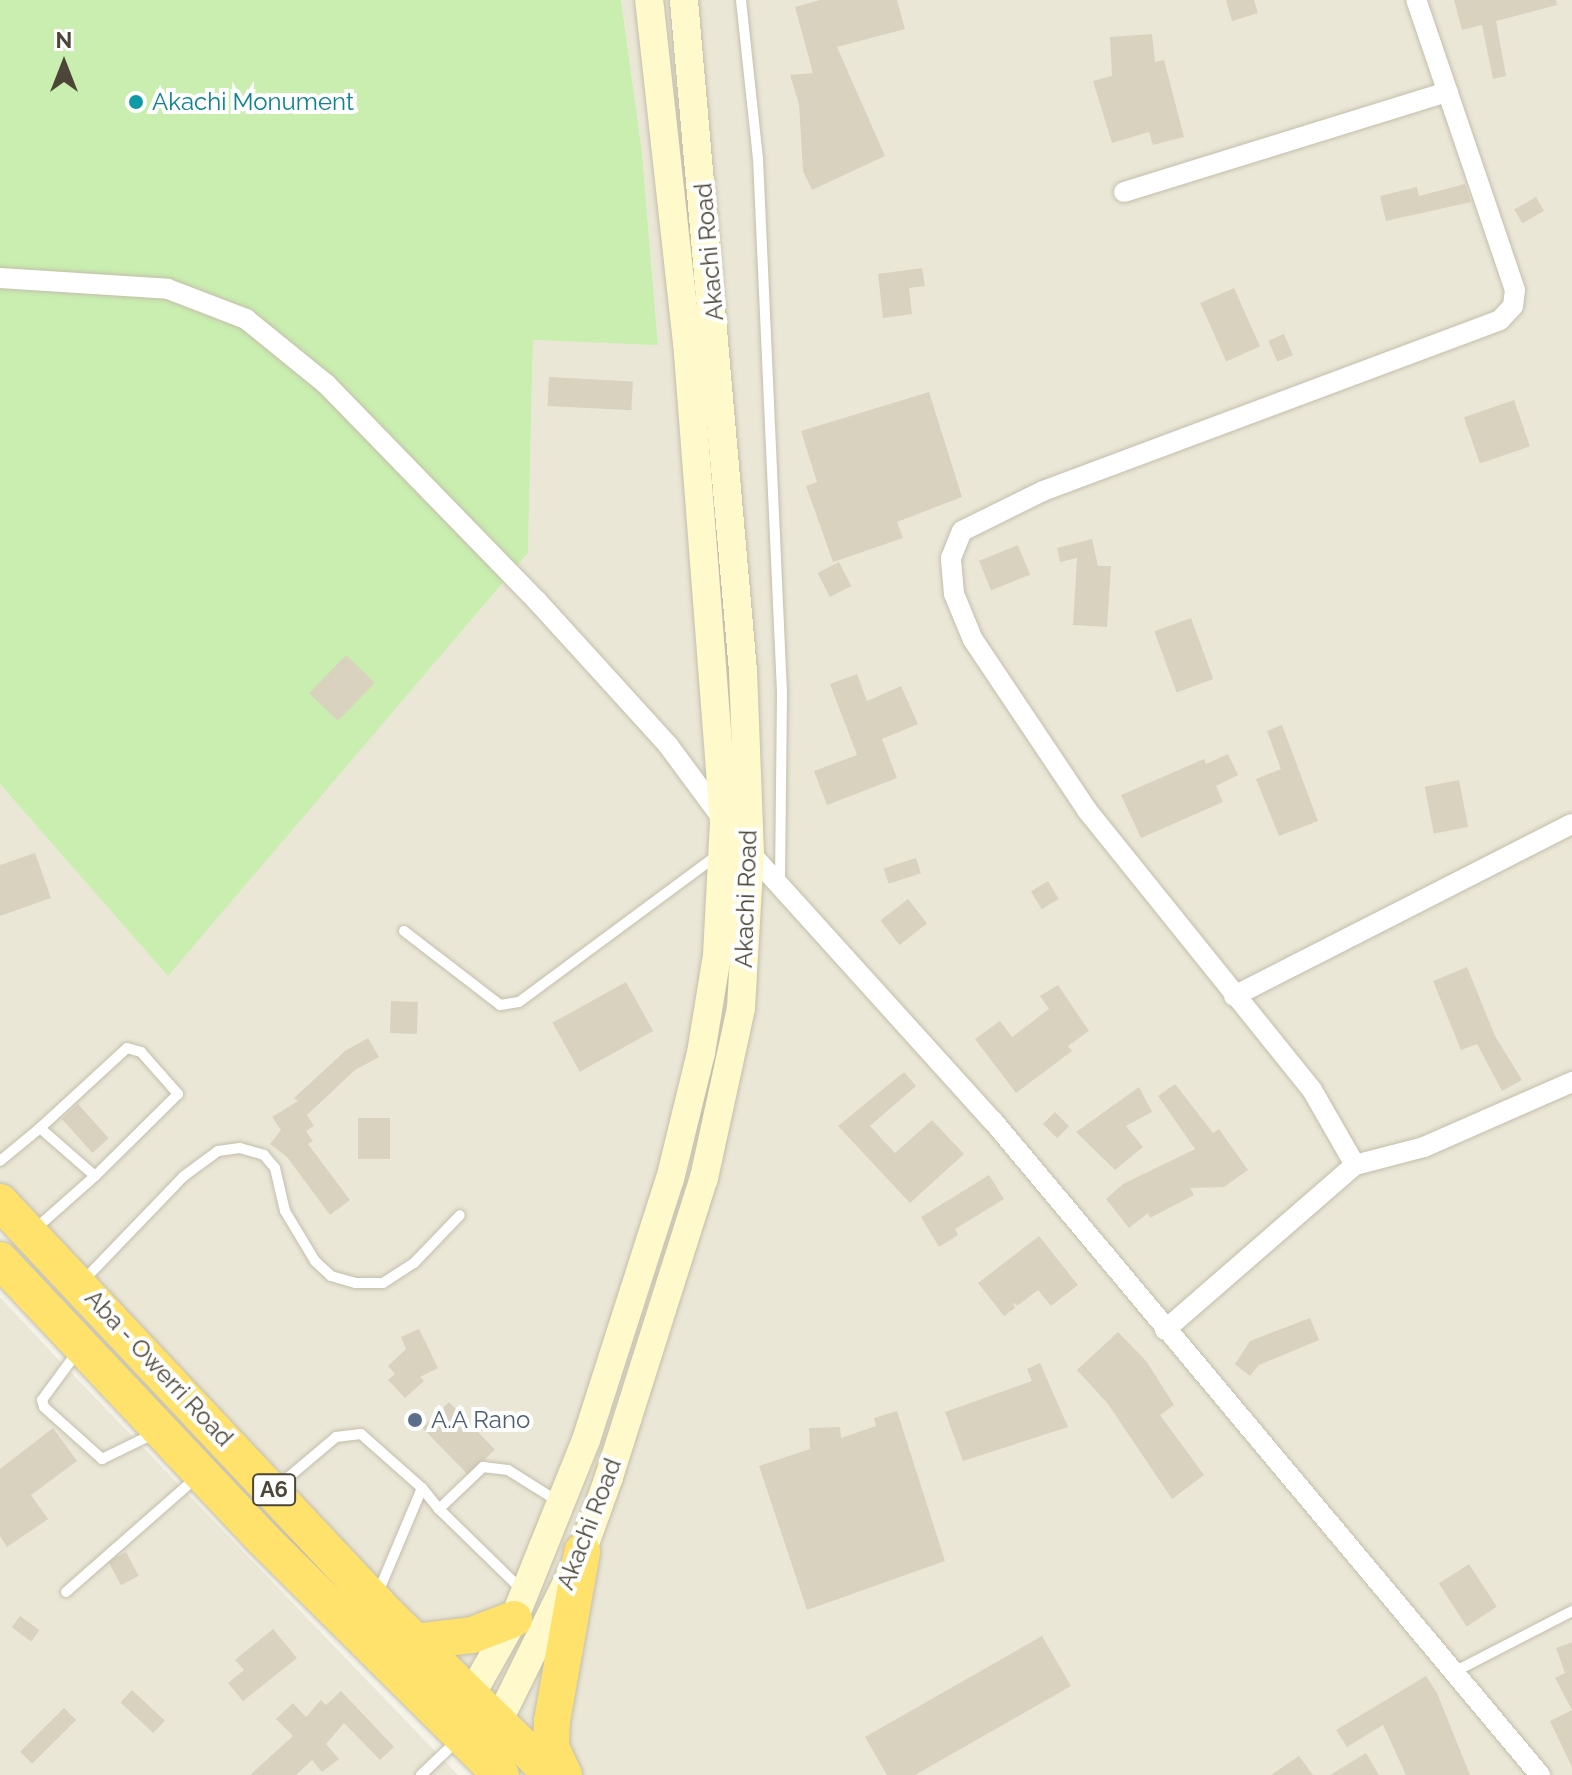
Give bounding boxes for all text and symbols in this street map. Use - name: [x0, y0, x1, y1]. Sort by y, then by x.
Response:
- north arrow: [24, 24, 104, 104]
- text: N: [56, 27, 72, 53]
- place label: Akachi Monument: [152, 88, 354, 116]
- marker: Akachi Monument: [127, 93, 145, 111]
- street label: Akachi Road: [689, 182, 729, 322]
- street label: Akachi Road: [729, 830, 763, 968]
- street label: Aba - Owerri Road: [79, 1284, 239, 1452]
- place label: A.A Rano: [431, 1406, 531, 1434]
- marker: A.A Rano: [406, 1411, 424, 1429]
- street label: Akachi Road: [551, 1454, 627, 1594]
- road number: A6: [252, 1472, 296, 1508]

